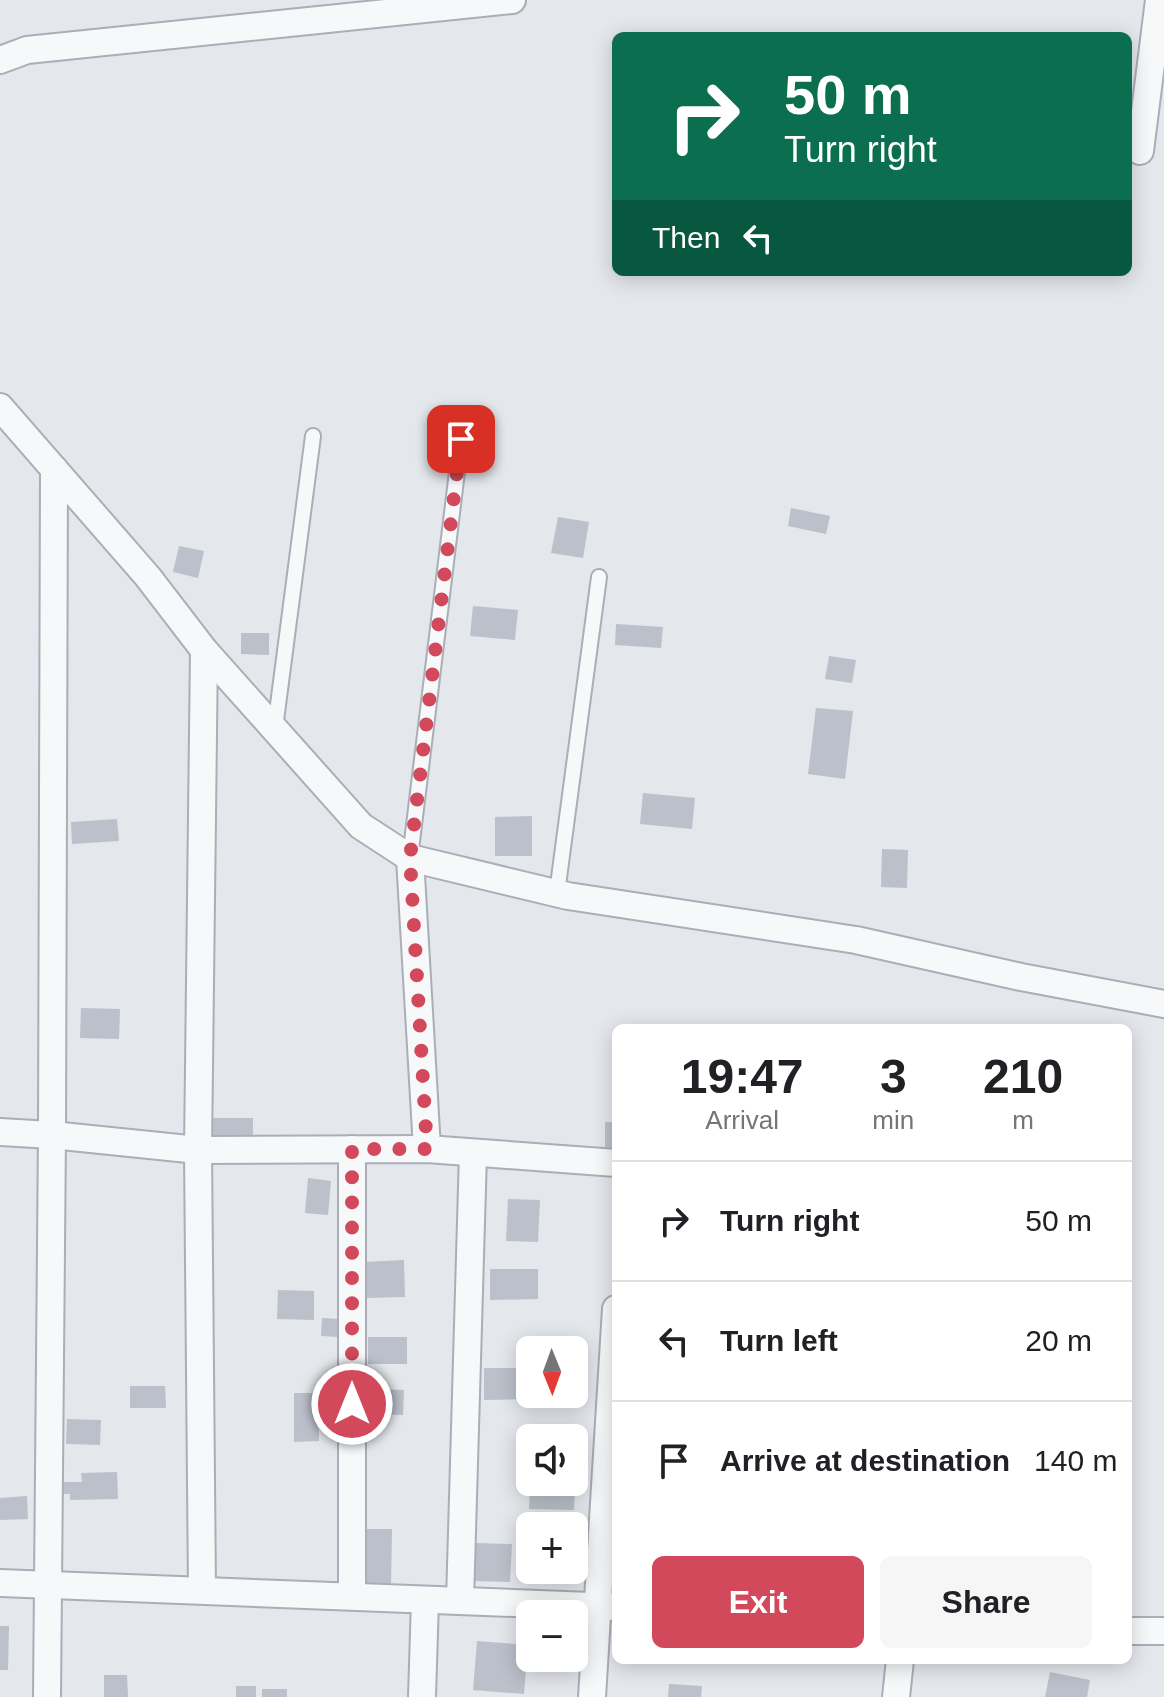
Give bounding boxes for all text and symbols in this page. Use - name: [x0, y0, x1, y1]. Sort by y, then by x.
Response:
- text: 50 m: [784, 63, 912, 126]
- icon: right: [652, 64, 756, 168]
- text: Turn right: [784, 129, 937, 170]
- icon: left: [736, 216, 780, 260]
- text: Then: [652, 221, 720, 254]
- pin: [427, 405, 495, 473]
- icon: arrive: [439, 417, 483, 461]
- text: 19:47: [681, 1050, 804, 1103]
- text: 3: [880, 1050, 907, 1103]
- text: 210: [983, 1050, 1063, 1103]
- text: Arrival: [705, 1105, 779, 1135]
- text: min: [872, 1105, 914, 1135]
- text: m: [1012, 1105, 1034, 1135]
- icon: right: [652, 1199, 696, 1243]
- text: Turn right: [720, 1204, 859, 1237]
- text: 50 m: [1025, 1204, 1092, 1237]
- icon: left: [652, 1319, 696, 1363]
- text: Turn left: [720, 1324, 838, 1357]
- text: 20 m: [1025, 1324, 1092, 1357]
- north arrow: [516, 1336, 588, 1408]
- map controls: [516, 1336, 588, 1672]
- position arrow: [310, 1362, 394, 1446]
- button: sound: [516, 1424, 588, 1496]
- icon: arrive: [652, 1439, 696, 1483]
- text: Arrive at destination: [720, 1444, 1010, 1477]
- text: 140 m: [1034, 1444, 1117, 1477]
- button: +: [516, 1512, 588, 1584]
- button: Exit: [652, 1556, 864, 1648]
- button: Share: [880, 1556, 1092, 1648]
- button: −: [516, 1600, 588, 1672]

